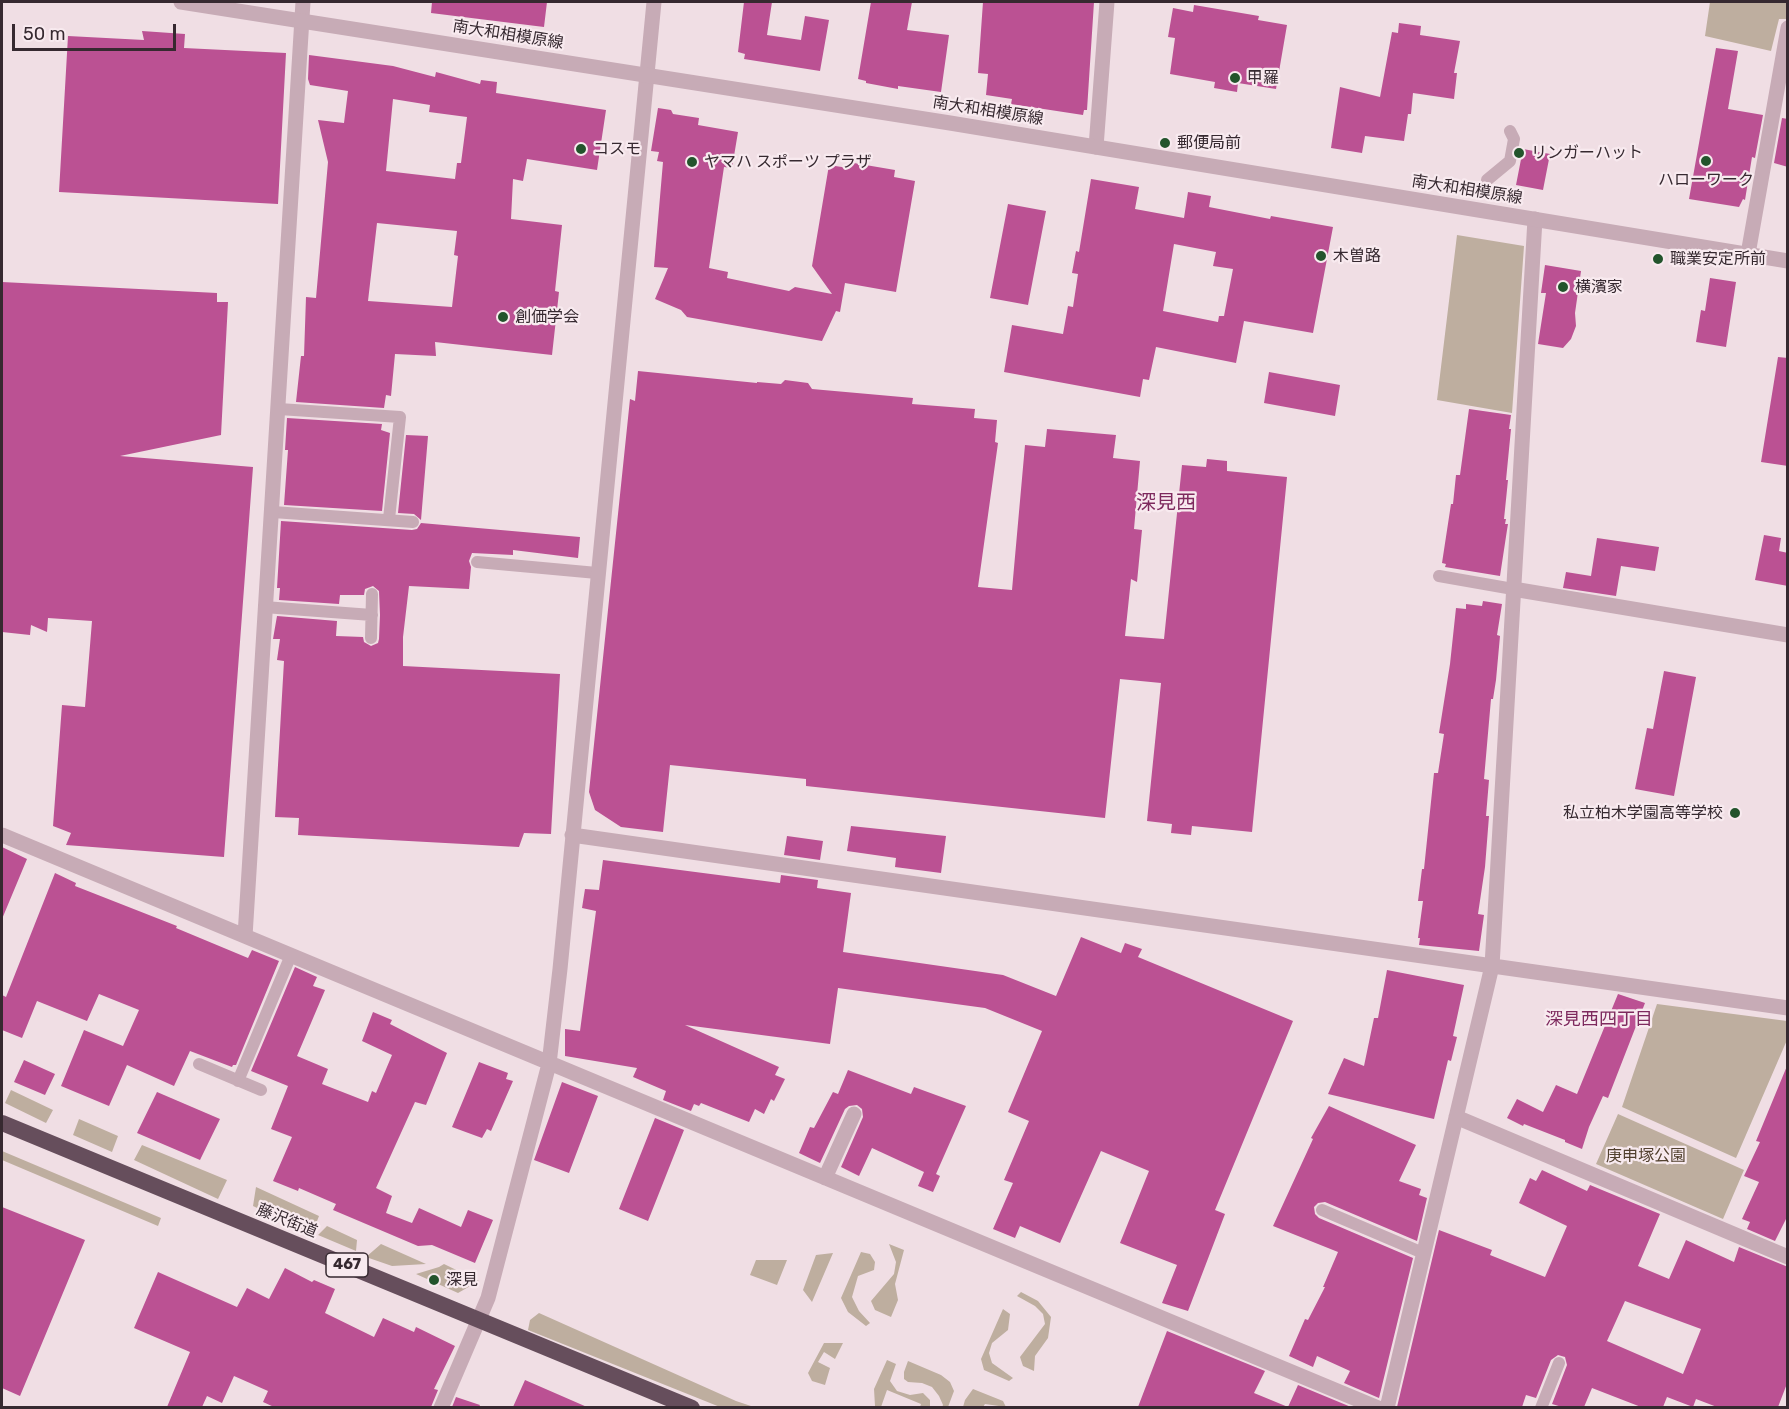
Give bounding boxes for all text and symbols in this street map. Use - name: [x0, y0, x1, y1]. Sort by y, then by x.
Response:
- scale bar: [15, 12, 178, 50]
- street label: 南大和相模原線: [451, 17, 565, 53]
- text: 50 m: [23, 23, 66, 45]
- place label: 甲羅: [1247, 68, 1279, 88]
- marker: 甲羅: [1228, 71, 1242, 85]
- street label: 南大和相模原線: [931, 93, 1045, 129]
- place label: 郵便局前: [1177, 133, 1241, 153]
- marker: 郵便局前: [1158, 136, 1172, 150]
- place label: コスモ: [593, 139, 641, 159]
- marker: コスモ: [574, 142, 588, 156]
- place label: リンガーハット: [1531, 143, 1643, 163]
- marker: リンガーハット: [1512, 146, 1526, 160]
- place label: ヤマハ スポーツ プラザ: [704, 152, 872, 172]
- marker: ハローワーク: [1699, 154, 1713, 168]
- marker: ヤマハ スポーツ プラザ: [685, 155, 699, 169]
- place label: ハローワーク: [1658, 170, 1754, 190]
- street label: 南大和相模原線: [1410, 172, 1524, 208]
- place label: 木曽路: [1333, 246, 1381, 266]
- marker: 木曽路: [1314, 249, 1328, 263]
- place label: 職業安定所前: [1670, 249, 1766, 269]
- marker: 職業安定所前: [1651, 252, 1665, 266]
- place label: 横濱家: [1575, 277, 1623, 297]
- marker: 横濱家: [1556, 280, 1570, 294]
- place label: 創価学会: [515, 307, 579, 327]
- marker: 創価学会: [496, 310, 510, 324]
- district label: 深見西: [1136, 491, 1196, 515]
- place label: 私立柏木学園高等学校: [1563, 803, 1723, 823]
- marker: 私立柏木学園高等学校: [1728, 806, 1742, 820]
- district label: 深見西四丁目: [1545, 1009, 1653, 1031]
- park label: 庚申塚公園: [1606, 1146, 1686, 1166]
- street label: 藤沢街道: [254, 1200, 320, 1242]
- road number: 467: [326, 1253, 368, 1277]
- place label: 深見: [446, 1270, 478, 1290]
- marker: 深見: [427, 1273, 441, 1287]

